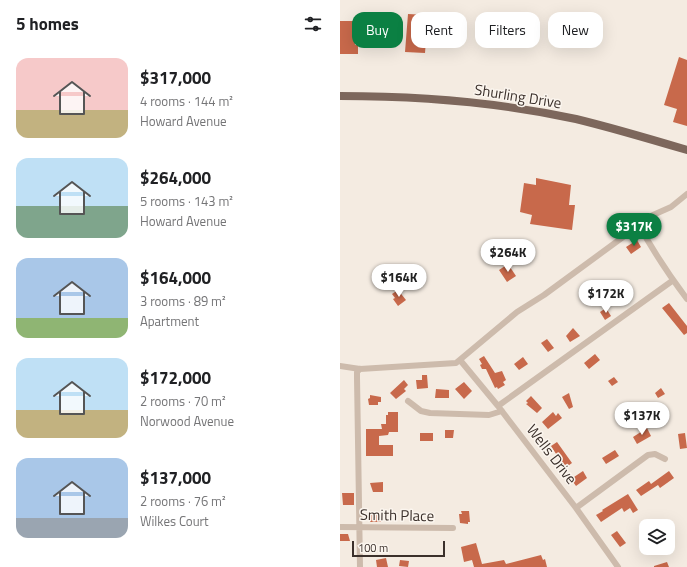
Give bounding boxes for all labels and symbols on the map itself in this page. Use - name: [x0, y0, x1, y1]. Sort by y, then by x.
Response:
- street label: Shurling Drive: [473, 78, 563, 114]
- pin: $317K: [606, 213, 662, 247]
- pin: $264K: [480, 239, 536, 273]
- pin: $164K: [371, 264, 427, 298]
- pin: $172K: [578, 280, 634, 314]
- pin: $137K: [614, 402, 670, 436]
- street label: Wells Drive: [521, 419, 583, 489]
- street label: Smith Place: [360, 503, 434, 527]
- scale bar: [352, 539, 445, 558]

